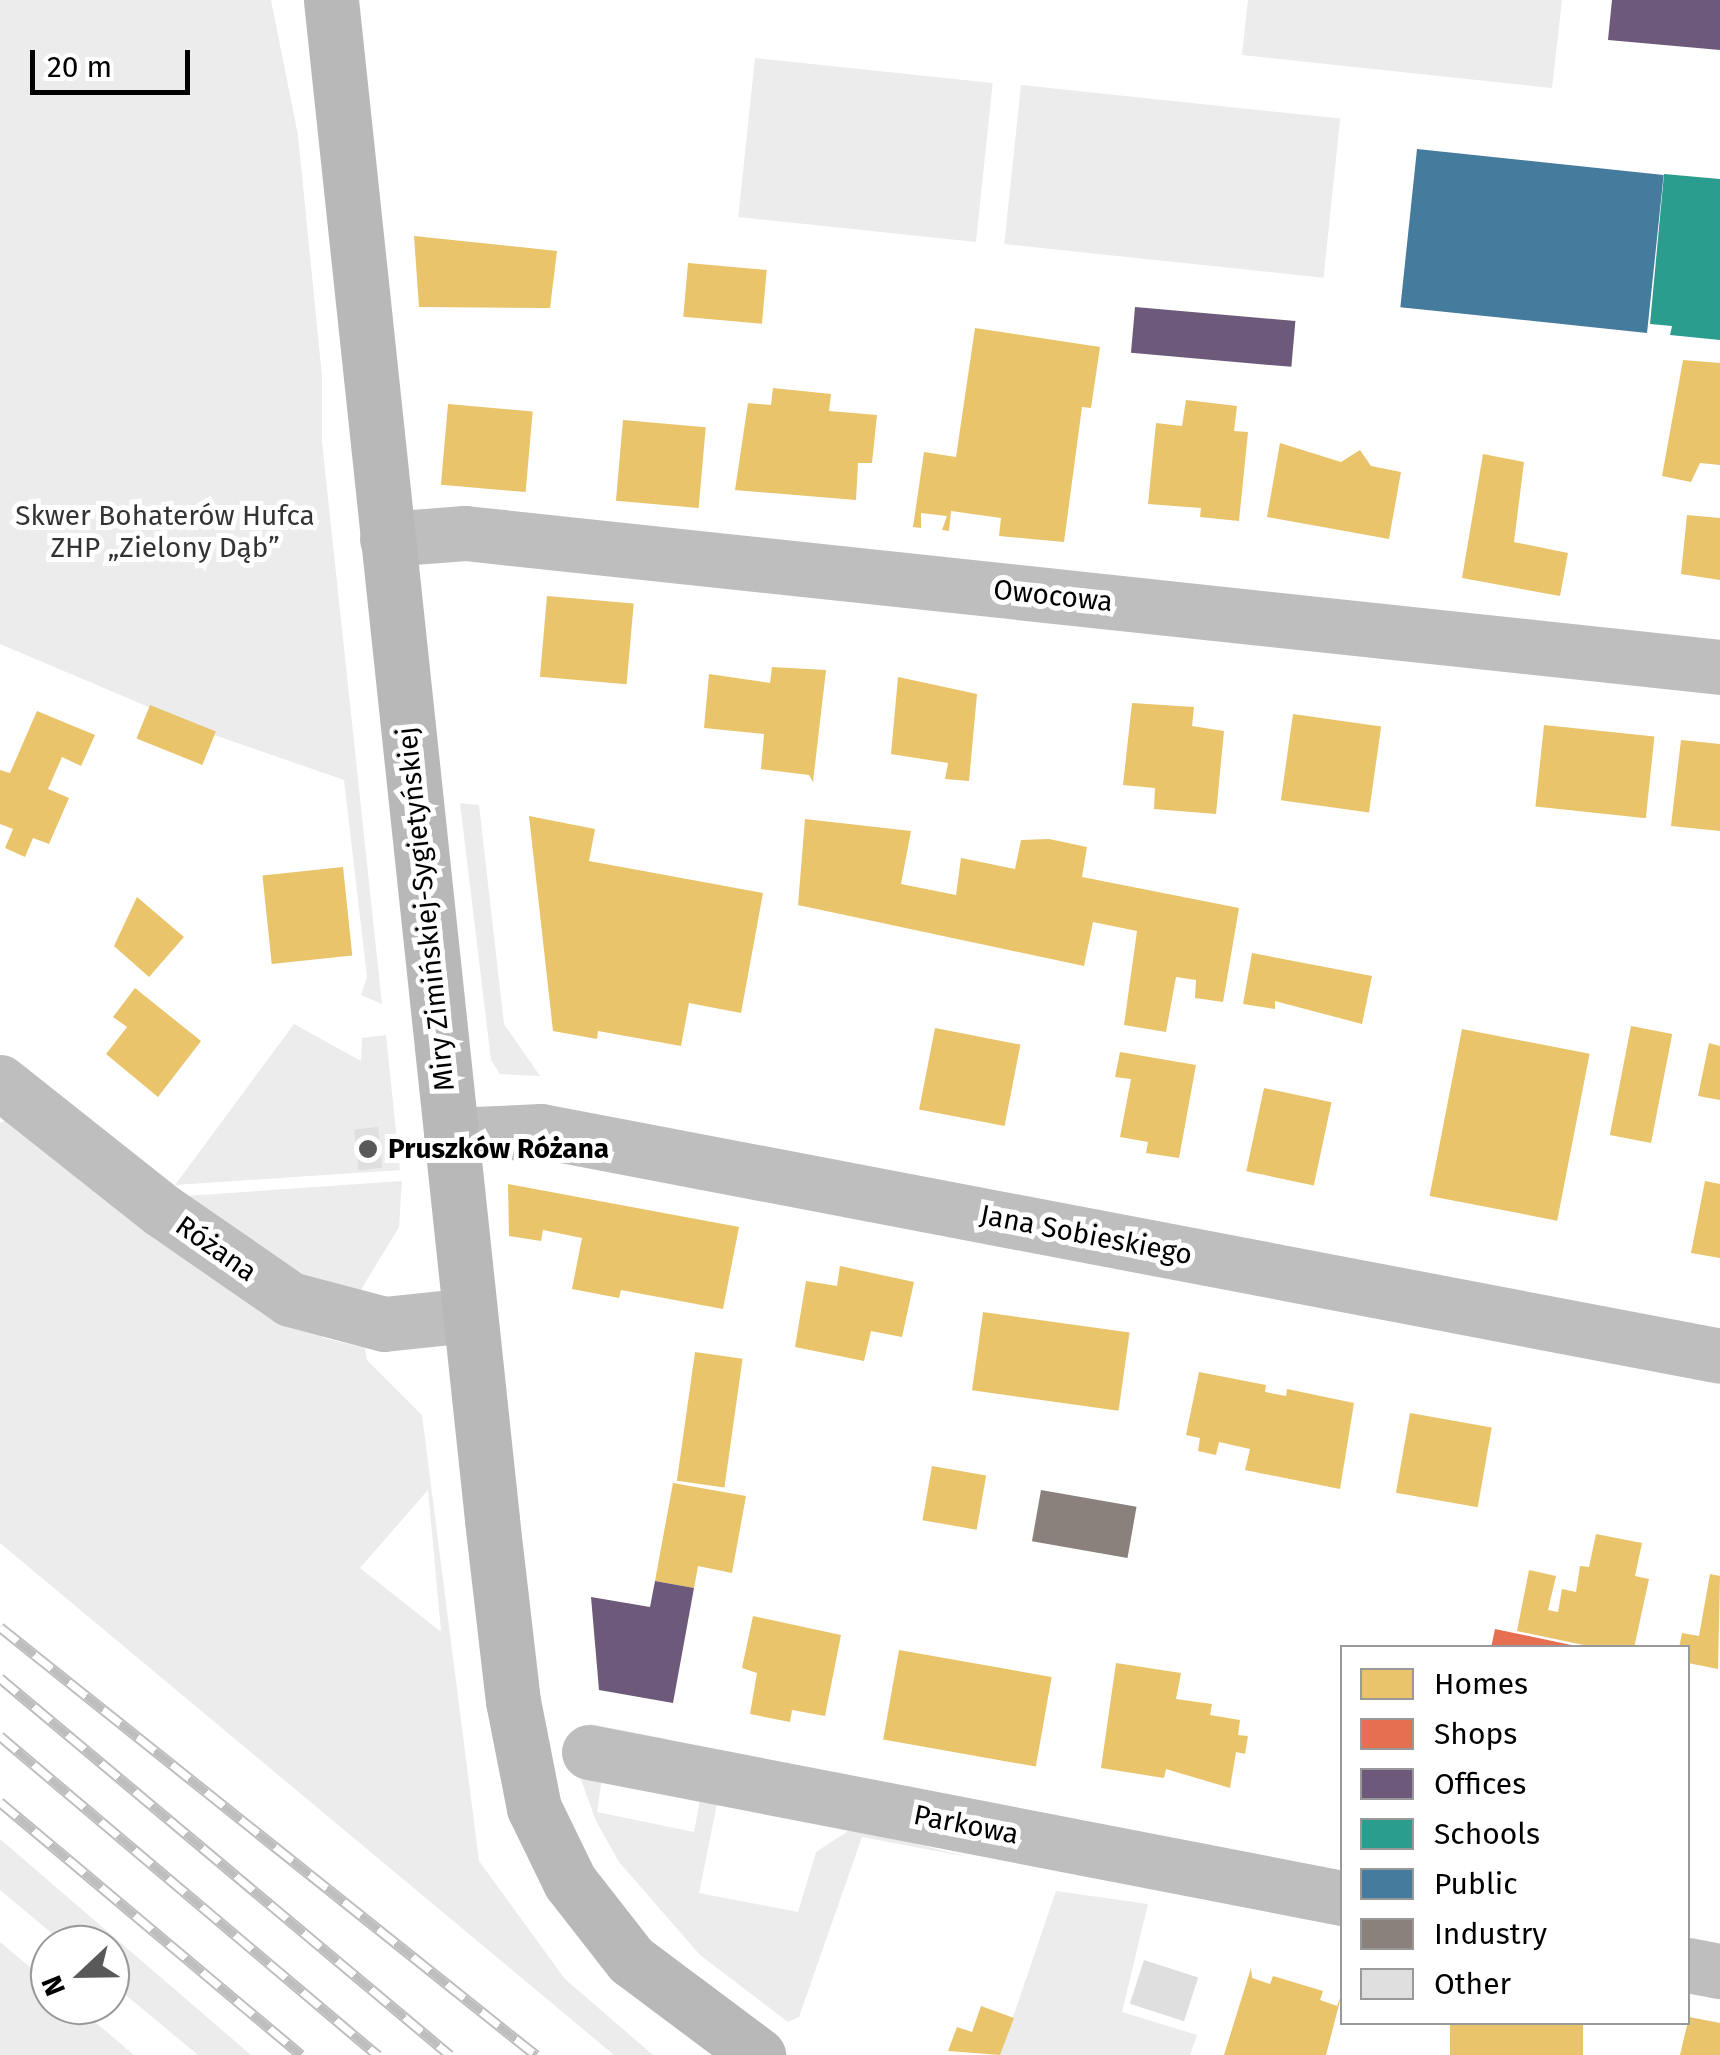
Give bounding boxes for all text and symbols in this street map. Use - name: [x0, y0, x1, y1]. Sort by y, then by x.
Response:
- scale bar: [35, 30, 195, 92]
- text: 20 m: [47, 49, 112, 85]
- park label: Skwer Bohaterów Hufca ZHP „Zielony Dąb”: [15, 499, 315, 565]
- street label: Owocowa: [992, 573, 1114, 619]
- street label: Miry Zimińskiej-Sygietyńskiej: [390, 725, 462, 1093]
- place label: Pruszków Różana: [388, 1132, 609, 1166]
- marker: Pruszków Różana: [357, 1138, 379, 1160]
- street label: Jana Sobieskiego: [977, 1198, 1195, 1272]
- street label: Różana: [169, 1209, 263, 1289]
- legend: [1340, 1645, 1690, 2025]
- text: Homes: [1434, 1666, 1528, 1702]
- text: Shops: [1434, 1716, 1517, 1752]
- text: Offices: [1434, 1766, 1526, 1802]
- street label: Parkowa: [911, 1798, 1021, 1852]
- text: Schools: [1434, 1816, 1540, 1852]
- text: Public: [1434, 1866, 1518, 1902]
- text: Industry: [1434, 1916, 1547, 1952]
- north arrow: [30, 1925, 130, 2025]
- text: Other: [1434, 1966, 1511, 2002]
- text: N: [35, 1971, 72, 2000]

